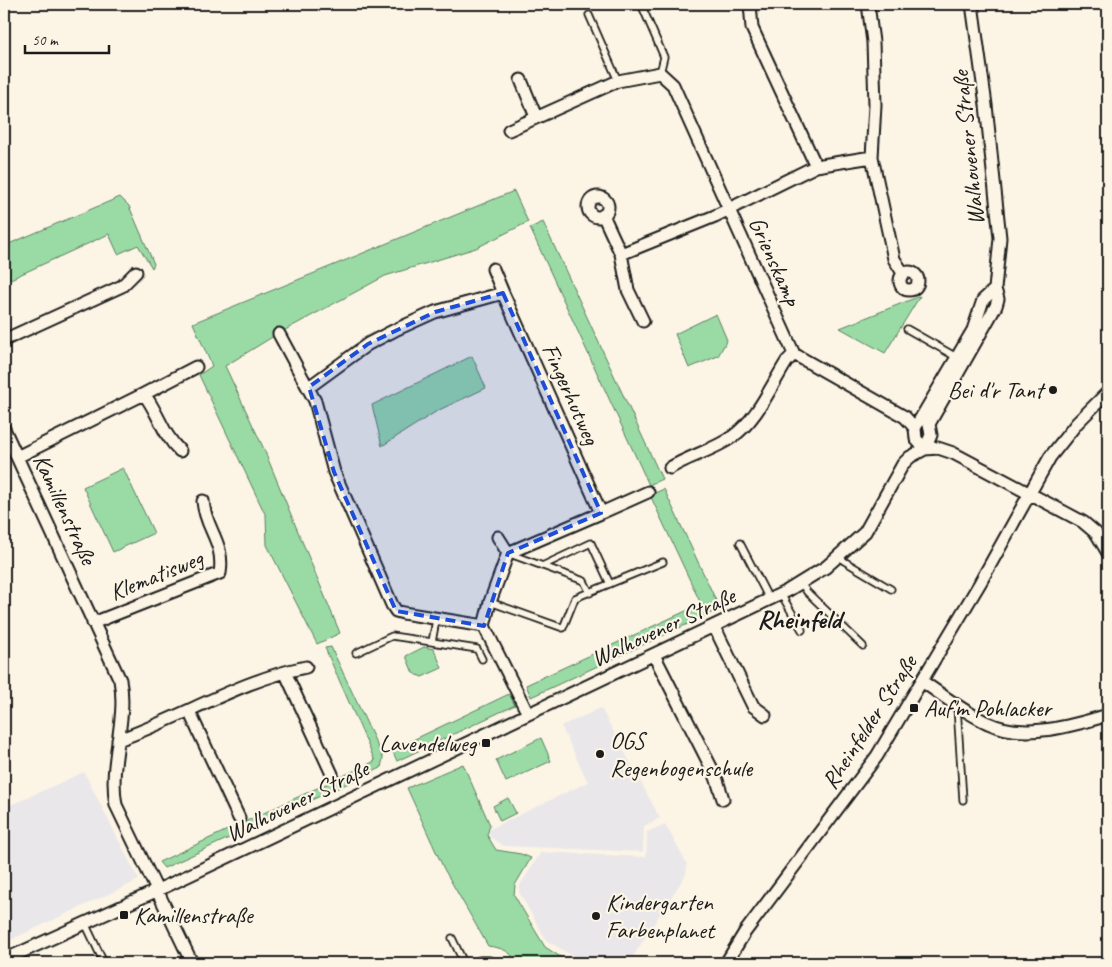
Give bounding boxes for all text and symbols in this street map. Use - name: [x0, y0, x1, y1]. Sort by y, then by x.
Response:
- scale bar: [25, 22, 109, 54]
- text: 50 m: [32, 31, 59, 50]
- street label: Walhovener Straße: [945, 67, 991, 227]
- street label: Grienskamp: [742, 212, 809, 312]
- street label: Fingerhutweg: [535, 339, 607, 451]
- place label: Bei d'r Tant: [948, 375, 1046, 405]
- marker: Bei d'r Tant: [1047, 384, 1059, 396]
- street label: Kamillenstraße: [26, 449, 105, 571]
- street label: Klematisweg: [105, 542, 208, 607]
- street label: Walhovener Straße: [586, 580, 742, 673]
- district label: Rheinfeld: [757, 603, 845, 636]
- street label: Rheinfelder Straße: [815, 648, 925, 794]
- place label: Auf'm Pohlacker: [924, 693, 1054, 723]
- marker: Auf'm Pohlacker: [908, 702, 920, 714]
- place label: OGS Regenbogenschule: [610, 725, 754, 783]
- place label: Lavendelweg: [379, 728, 477, 758]
- marker: Lavendelweg: [480, 737, 492, 749]
- marker: OGS Regenbogenschule: [594, 748, 606, 760]
- street label: Walhovener Straße: [221, 753, 375, 849]
- place label: Kindergarten Farbenplanet: [606, 887, 716, 945]
- place label: Kamillenstraße: [134, 900, 255, 930]
- marker: Kamillenstraße: [118, 909, 130, 921]
- marker: Kindergarten Farbenplanet: [590, 910, 602, 922]

